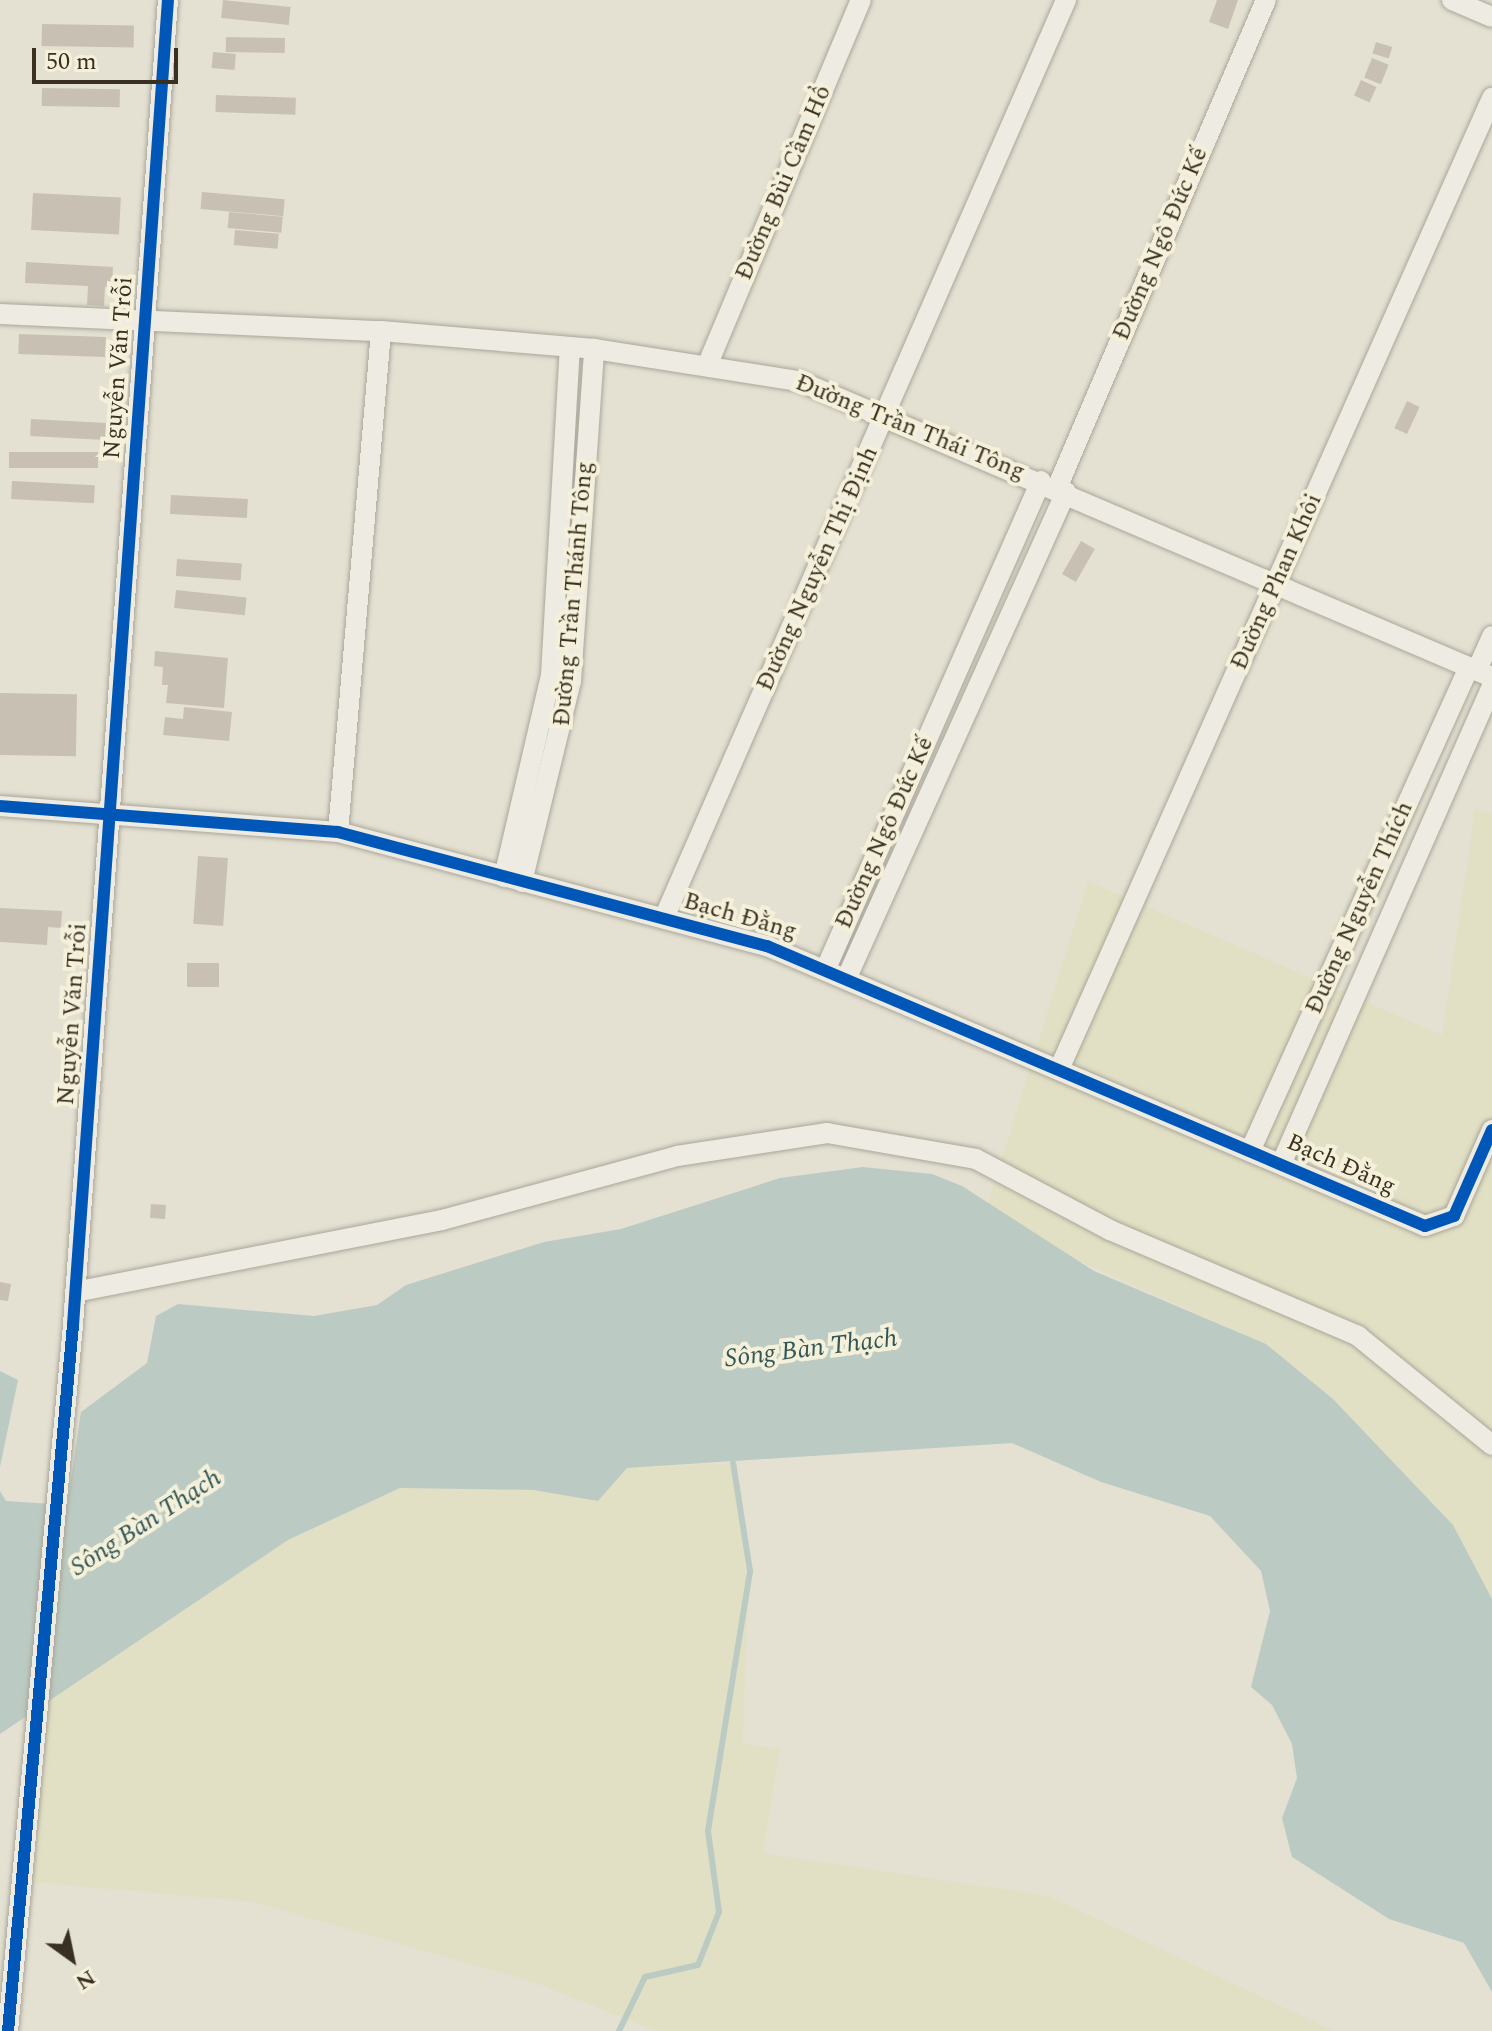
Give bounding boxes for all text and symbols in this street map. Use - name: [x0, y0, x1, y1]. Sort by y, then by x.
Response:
- scale bar: [36, 32, 182, 82]
- text: 50 m: [46, 44, 97, 80]
- street label: Đường Bùi Cầm Hổ: [730, 81, 838, 285]
- street label: Đường Ngô Đức Kế: [1107, 143, 1215, 345]
- street label: Nguyễn Văn Trỗi: [98, 276, 140, 460]
- street label: Đường Trần Thái Tông: [791, 369, 1029, 487]
- street label: Đường Nguyễn Thị Định: [751, 442, 885, 696]
- street label: Đường Trần Thánh Tông: [548, 461, 600, 727]
- street label: Đường Phan Khôi: [1225, 489, 1329, 675]
- street label: Đường Ngô Đức Kế: [830, 733, 940, 933]
- street label: Đường Nguyễn Thích: [1300, 797, 1420, 1019]
- street label: Bạch Đằng: [680, 887, 800, 947]
- street label: Nguyễn Văn Trỗi: [52, 922, 94, 1106]
- street label: Bạch Đằng: [1282, 1128, 1400, 1202]
- water label: Sông Bàn Thạch: [723, 1323, 899, 1375]
- water label: Sông Bàn Thạch: [65, 1463, 227, 1583]
- north arrow: [32, 1919, 112, 1999]
- text: N: [69, 1961, 102, 1998]

